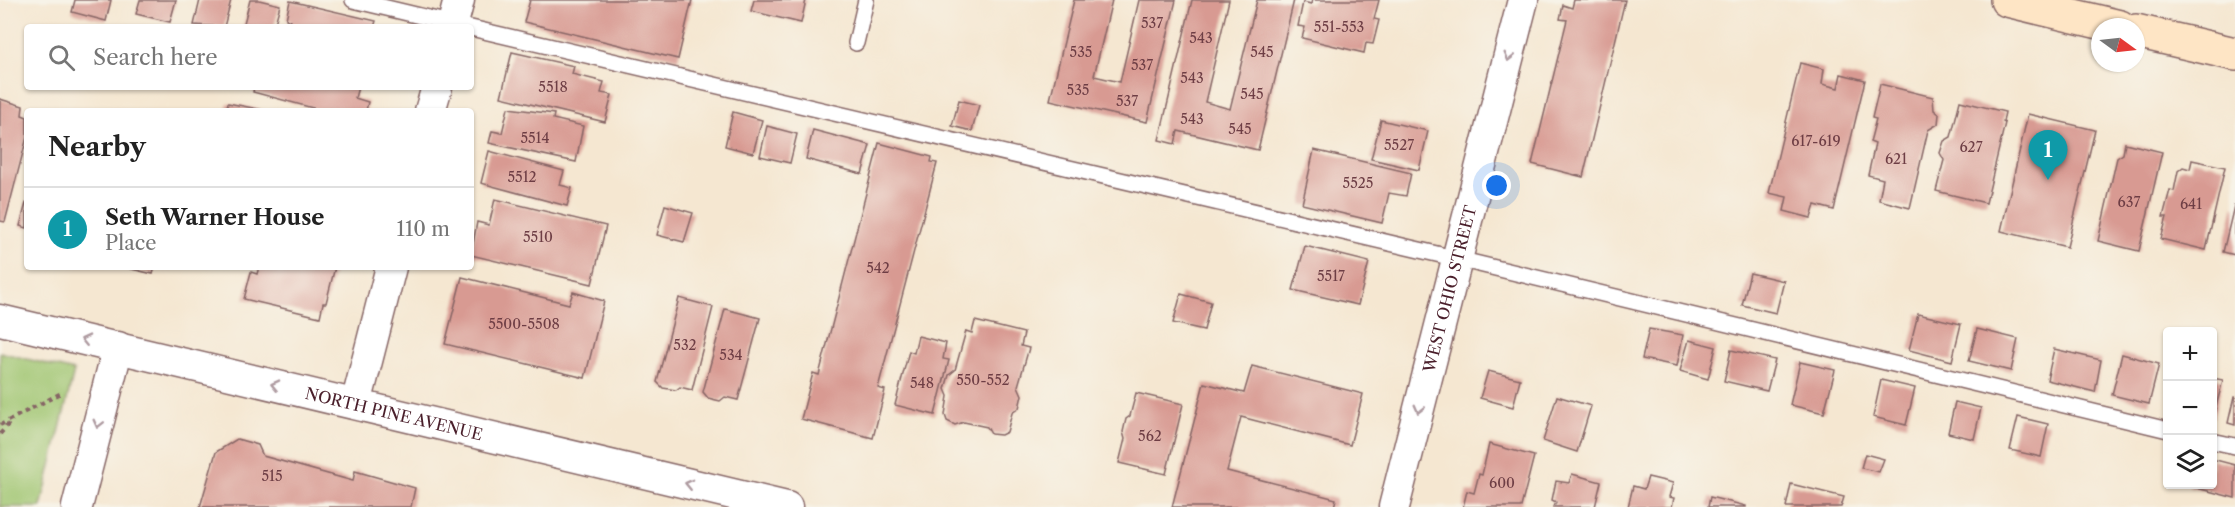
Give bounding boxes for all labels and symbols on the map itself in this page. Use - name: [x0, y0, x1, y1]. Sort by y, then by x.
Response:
- house number: 537: [1141, 14, 1163, 32]
- house number: 551-553: [1314, 18, 1364, 36]
- north arrow: [2091, 18, 2145, 72]
- house number: 543: [1189, 29, 1213, 47]
- house number: 535: [1070, 43, 1092, 61]
- house number: 545: [1250, 43, 1274, 61]
- one-way arrow: [1503, 52, 1516, 62]
- house number: 537: [1131, 56, 1153, 74]
- house number: 543: [1180, 69, 1204, 87]
- house number: 5518: [538, 78, 568, 96]
- house number: 535: [1067, 81, 1089, 99]
- house number: 545: [1240, 85, 1264, 103]
- house number: 537: [1116, 92, 1138, 110]
- house number: 543: [1180, 110, 1204, 128]
- house number: 545: [1228, 120, 1252, 138]
- house number: 5514: [520, 129, 550, 147]
- pin: 1: [2028, 130, 2068, 180]
- house number: 617-619: [1791, 132, 1841, 150]
- house number: 5527: [1384, 136, 1414, 154]
- house number: 627: [1959, 138, 1983, 156]
- house number: 621: [1885, 150, 1907, 168]
- house number: 5512: [507, 168, 537, 186]
- your location: [1482, 171, 1511, 200]
- house number: 5525: [1343, 174, 1373, 192]
- house number: 637: [2118, 193, 2140, 211]
- house number: 641: [2180, 195, 2202, 213]
- street label: WEST OHIO STREET: [1418, 203, 1480, 376]
- house number: 5510: [523, 228, 553, 246]
- house number: 542: [866, 259, 890, 277]
- house number: 5517: [1317, 267, 1345, 285]
- house number: 5500-5508: [488, 315, 560, 333]
- one-way arrow: [81, 334, 91, 347]
- house number: 532: [673, 336, 697, 354]
- house number: 534: [719, 346, 743, 364]
- house number: 550-552: [956, 371, 1010, 389]
- house number: 548: [910, 374, 934, 392]
- one-way arrow: [270, 379, 280, 392]
- street label: NORTH PINE AVENUE: [303, 383, 485, 444]
- one-way arrow: [1414, 403, 1427, 413]
- one-way arrow: [93, 419, 106, 429]
- house number: 562: [1138, 427, 1162, 445]
- house number: 515: [261, 467, 283, 485]
- house number: 600: [1489, 474, 1515, 492]
- one-way arrow: [685, 479, 695, 492]

